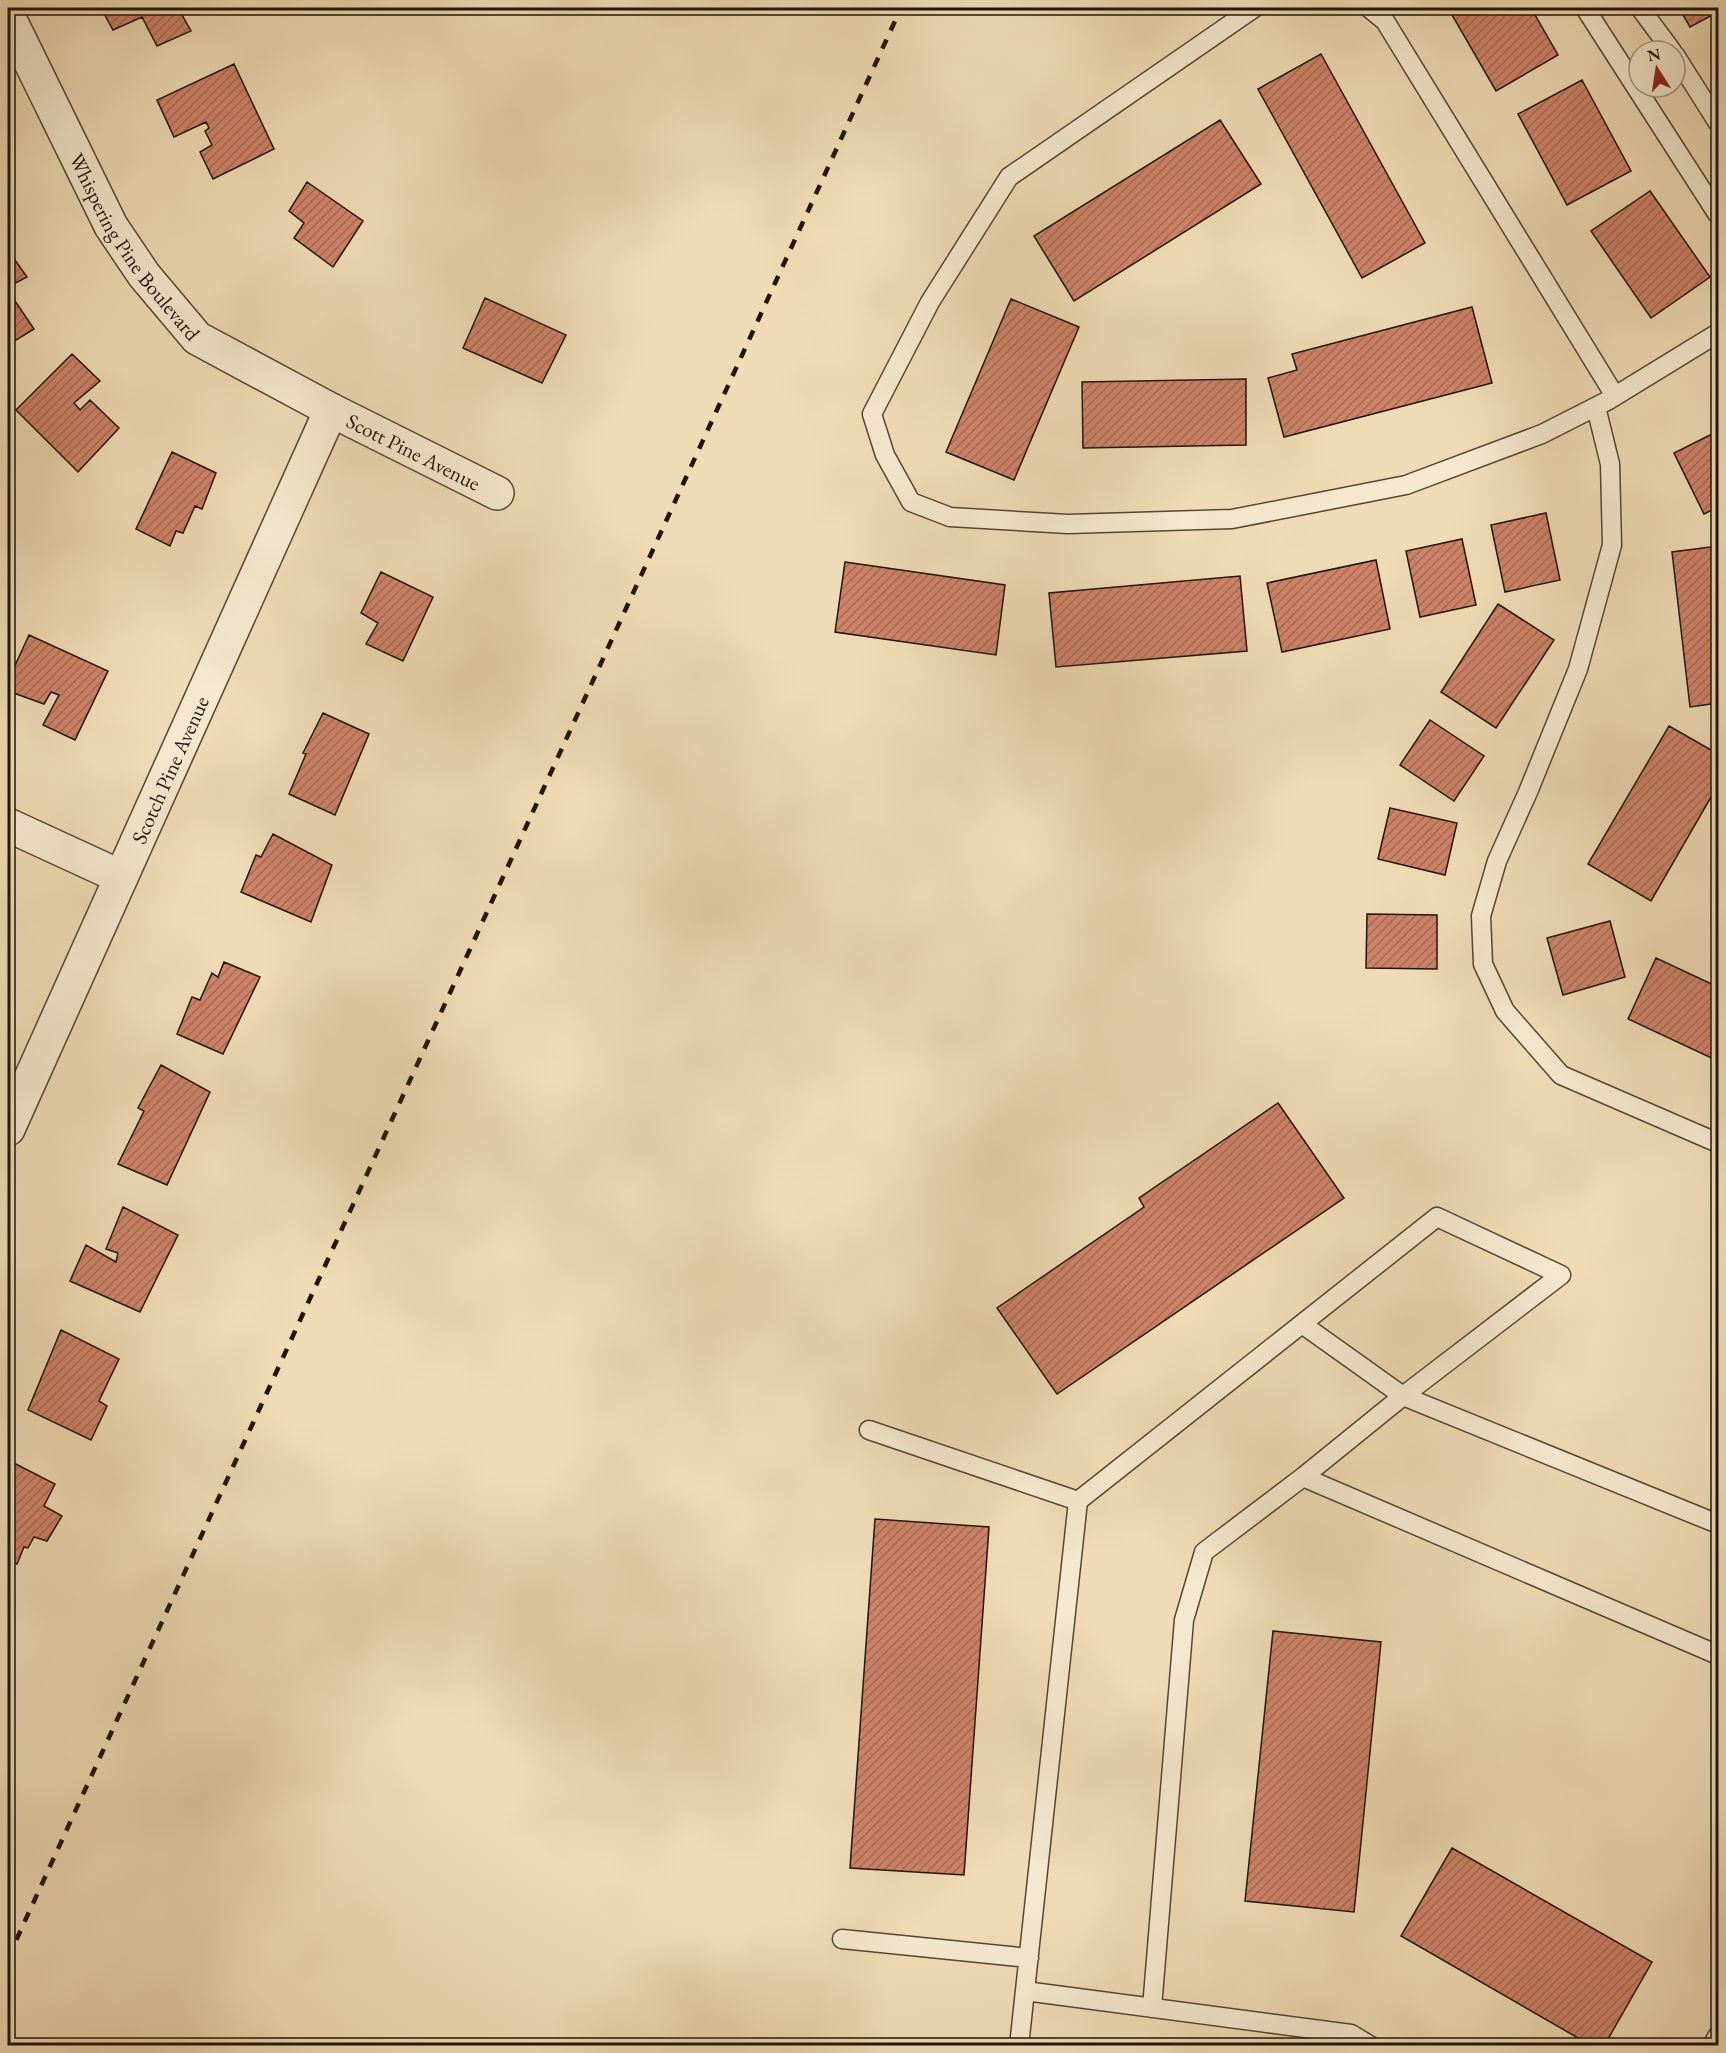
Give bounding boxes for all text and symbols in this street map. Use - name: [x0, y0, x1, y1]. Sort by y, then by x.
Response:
- north arrow: [1627, 39, 1687, 99]
- text: N: [1645, 43, 1663, 66]
- street label: Whispering Pine Boulevard: [64, 148, 207, 346]
- street label: Scott Pine Avenue: [342, 407, 485, 496]
- street label: Scotch Pine Avenue: [125, 692, 214, 848]

